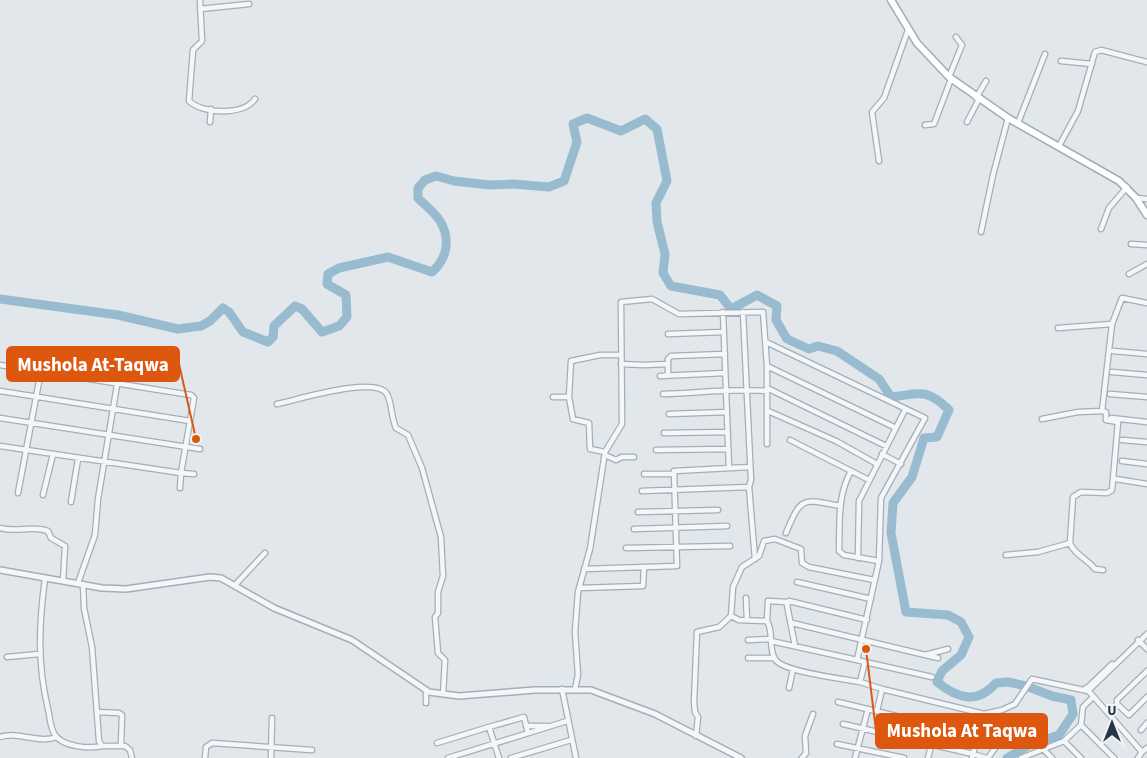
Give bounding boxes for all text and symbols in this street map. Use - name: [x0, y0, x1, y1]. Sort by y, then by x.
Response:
- callout: Mushola At-Taqwa: [7, 347, 179, 381]
- text: Mushola At-Taqwa: [17, 352, 169, 379]
- north arrow: [1087, 698, 1137, 748]
- text: U: [1107, 701, 1117, 721]
- callout: Mushola At Taqwa: [876, 714, 1047, 748]
- text: Mushola At Taqwa: [887, 718, 1037, 745]

